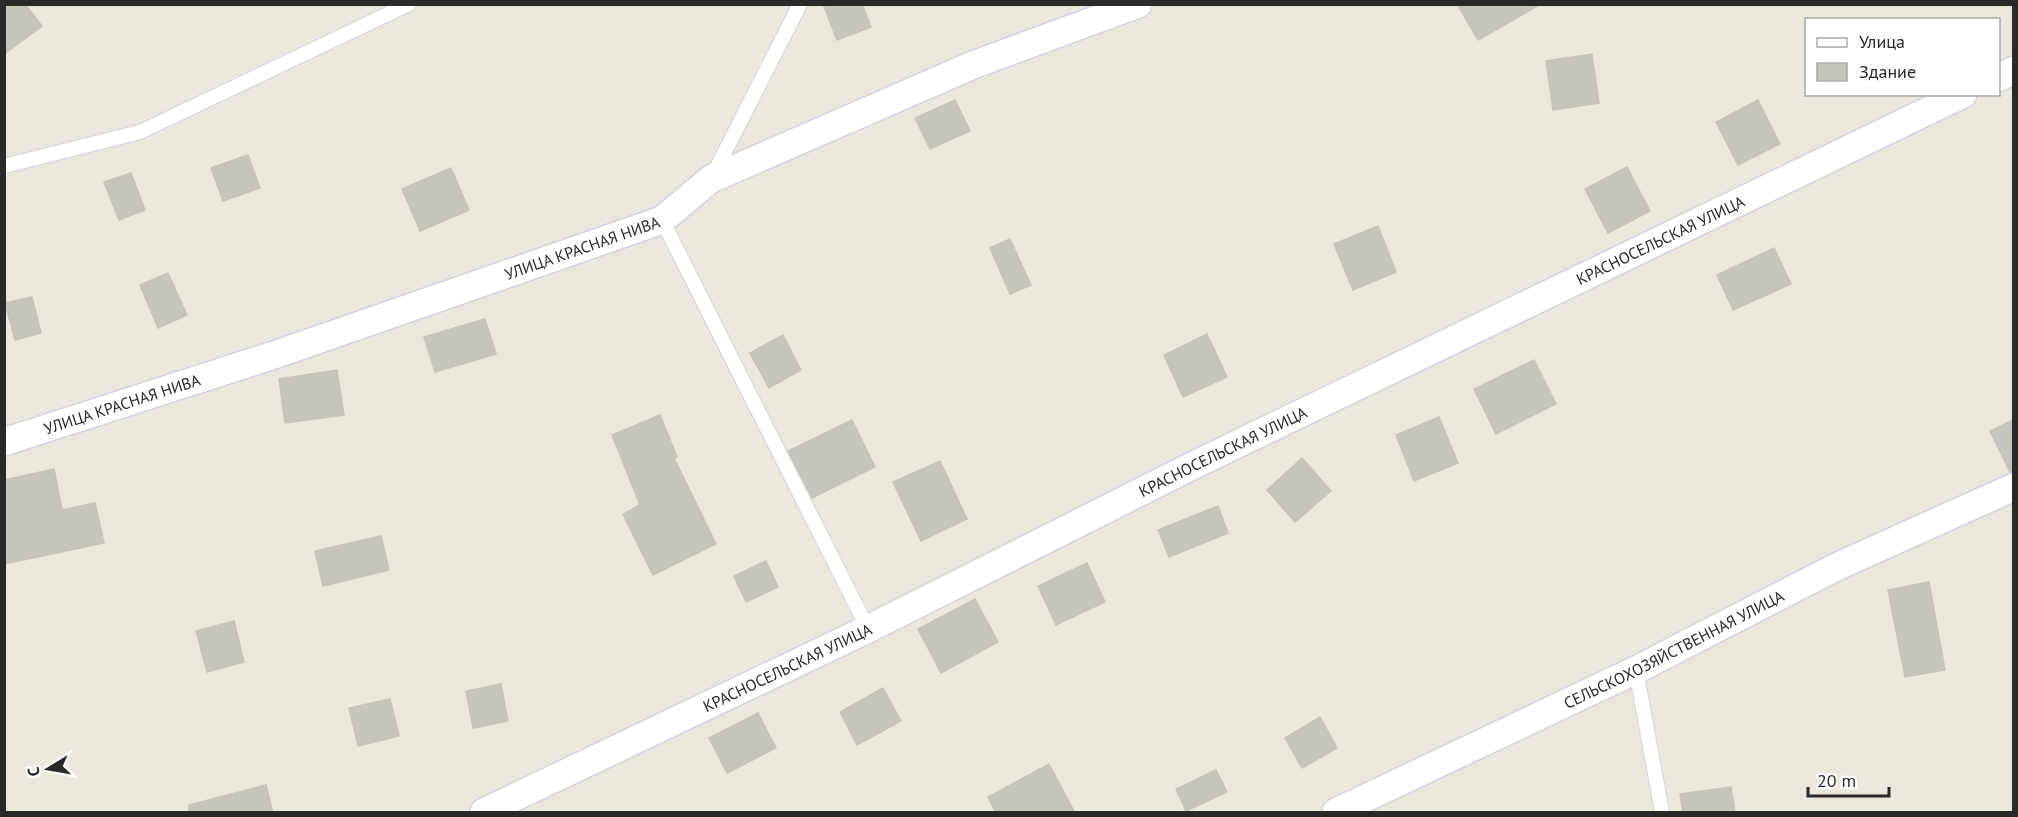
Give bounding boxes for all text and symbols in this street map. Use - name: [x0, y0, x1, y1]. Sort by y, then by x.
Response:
- legend: [1805, 18, 2000, 96]
- text: Улица: [1859, 30, 1905, 53]
- text: Здание: [1859, 60, 1916, 83]
- street label: КРАСНОСЕЛЬСКАЯ УЛИЦА: [1573, 191, 1748, 289]
- street label: УЛИЦА КРАСНАЯ НИВА: [502, 211, 663, 284]
- street label: УЛИЦА КРАСНАЯ НИВА: [41, 369, 203, 438]
- street label: КРАСНОСЕЛЬСКАЯ УЛИЦА: [1135, 402, 1311, 501]
- street label: СЕЛЬСКОХОЗЯЙСТВЕННАЯ УЛИЦА: [1560, 585, 1788, 713]
- street label: КРАСНОСЕЛЬСКАЯ УЛИЦА: [700, 618, 876, 716]
- north arrow: [18, 739, 78, 799]
- scale bar: [1808, 760, 1889, 798]
- text: С: [23, 766, 44, 778]
- text: 20 m: [1817, 769, 1856, 792]

